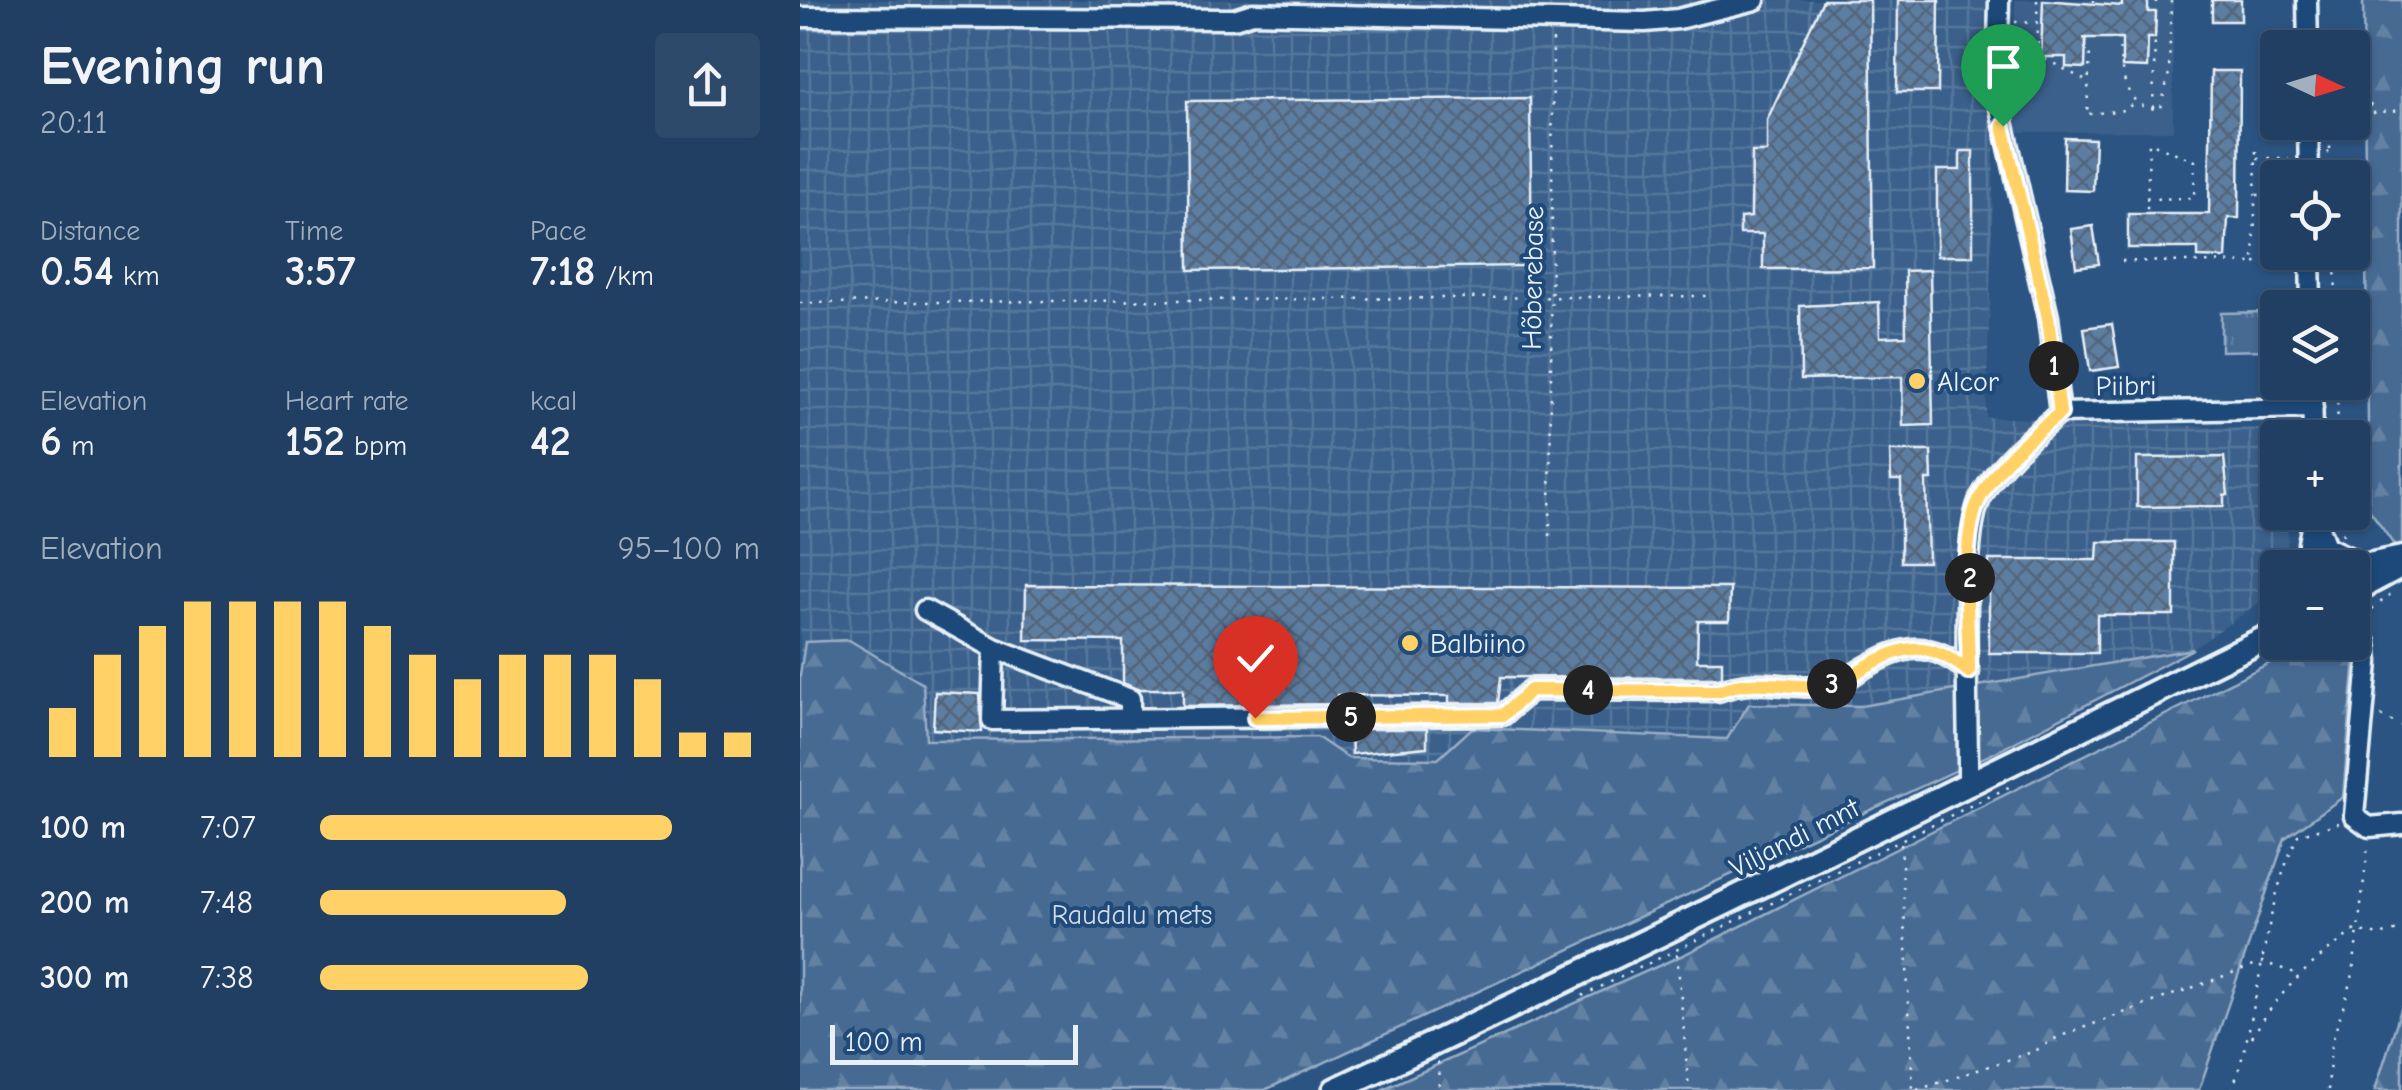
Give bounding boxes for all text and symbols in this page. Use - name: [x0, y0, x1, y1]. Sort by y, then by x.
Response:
- pin: [1961, 24, 2046, 127]
- north arrow: [2260, 30, 2370, 140]
- map controls: [2260, 30, 2370, 660]
- button: share: [655, 33, 760, 138]
- text: Evening run: [40, 34, 325, 98]
- icon: arrive: [1976, 39, 2031, 94]
- text: 20:11: [40, 104, 107, 141]
- button: locate: [2260, 160, 2370, 270]
- street label: Hõberebase: [1516, 206, 1550, 350]
- text: Distance: [40, 215, 140, 247]
- text: Time: [285, 215, 343, 247]
- text: Pace: [530, 215, 586, 247]
- text: 0.54: [40, 247, 114, 296]
- text: 3:57: [285, 247, 356, 296]
- text: 7:18: [530, 247, 596, 296]
- text: km: [114, 260, 160, 292]
- text: /km: [596, 260, 654, 292]
- button: layers: [2260, 290, 2370, 400]
- pin: 1: [2029, 341, 2079, 391]
- text: 1: [2048, 350, 2060, 382]
- place label: Alcor: [1937, 366, 1999, 398]
- street label: Piibri: [2095, 369, 2157, 403]
- marker: Alcor: [1906, 370, 1928, 392]
- text: Elevation: [40, 385, 147, 417]
- text: Heart rate: [285, 385, 408, 417]
- text: kcal: [530, 385, 577, 417]
- text: 6: [40, 417, 62, 466]
- text: 152: [285, 417, 345, 466]
- text: 42: [530, 417, 571, 466]
- button: +: [2260, 420, 2370, 530]
- text: m: [62, 430, 94, 462]
- text: bpm: [345, 430, 407, 462]
- text: Elevation: [40, 530, 163, 567]
- text: 95–100 m: [618, 530, 760, 567]
- button: −: [2260, 550, 2370, 660]
- pin: 2: [1945, 553, 1995, 603]
- text: 2: [1963, 562, 1977, 594]
- pin: [1213, 616, 1298, 719]
- place label: Balbiino: [1430, 628, 1526, 660]
- icon: check: [1228, 631, 1283, 686]
- marker: Balbiino: [1399, 632, 1421, 654]
- pin: 3: [1807, 659, 1857, 709]
- pin: 4: [1563, 665, 1613, 715]
- text: 3: [1825, 668, 1839, 700]
- text: 4: [1581, 674, 1595, 706]
- pin: 5: [1326, 692, 1376, 742]
- text: 5: [1344, 701, 1358, 733]
- street label: Viljandi mnt: [1724, 791, 1866, 884]
- text: 100 m: [40, 809, 126, 846]
- text: 7:07: [200, 809, 256, 846]
- text: 200 m: [40, 884, 129, 921]
- text: 7:48: [200, 884, 253, 921]
- park label: Raudalu mets: [1051, 899, 1213, 931]
- text: 300 m: [40, 959, 129, 996]
- text: 7:38: [200, 959, 254, 996]
- scale bar: [830, 1020, 1078, 1064]
- text: 100 m: [845, 1026, 923, 1058]

